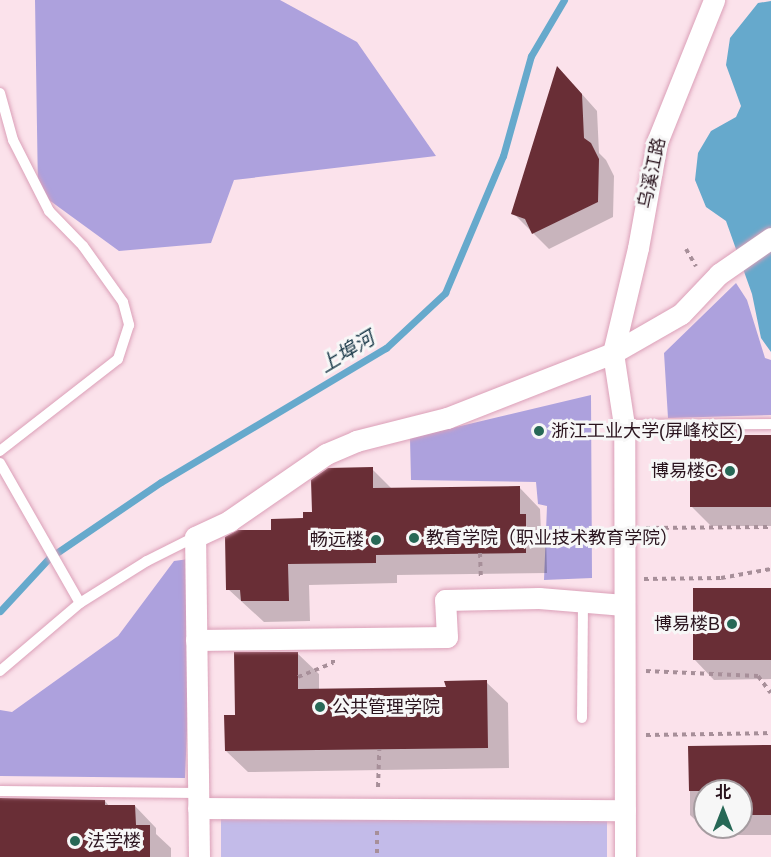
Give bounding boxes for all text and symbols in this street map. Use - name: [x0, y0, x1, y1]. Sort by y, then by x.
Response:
- street label: 乌溪江路: [634, 136, 670, 210]
- water label: 上埠河: [315, 326, 379, 378]
- place label: 浙江工业大学(屏峰校区): [551, 420, 743, 442]
- marker: 浙江工业大学(屏峰校区): [532, 424, 546, 438]
- place label: 博易楼C: [651, 460, 718, 482]
- marker: 博易楼C: [723, 464, 737, 478]
- place label: 教育学院（职业技术教育学院）: [426, 527, 678, 549]
- place label: 畅远楼: [310, 529, 364, 551]
- marker: 教育学院（职业技术教育学院）: [407, 531, 421, 545]
- marker: 畅远楼: [369, 533, 383, 547]
- place label: 博易楼B: [654, 613, 720, 635]
- marker: 博易楼B: [725, 617, 739, 631]
- place label: 公共管理学院: [332, 696, 440, 718]
- marker: 公共管理学院: [313, 700, 327, 714]
- north arrow: [693, 779, 753, 839]
- text: 北: [715, 784, 731, 801]
- place label: 法学楼: [87, 830, 141, 852]
- marker: 法学楼: [68, 834, 82, 848]

